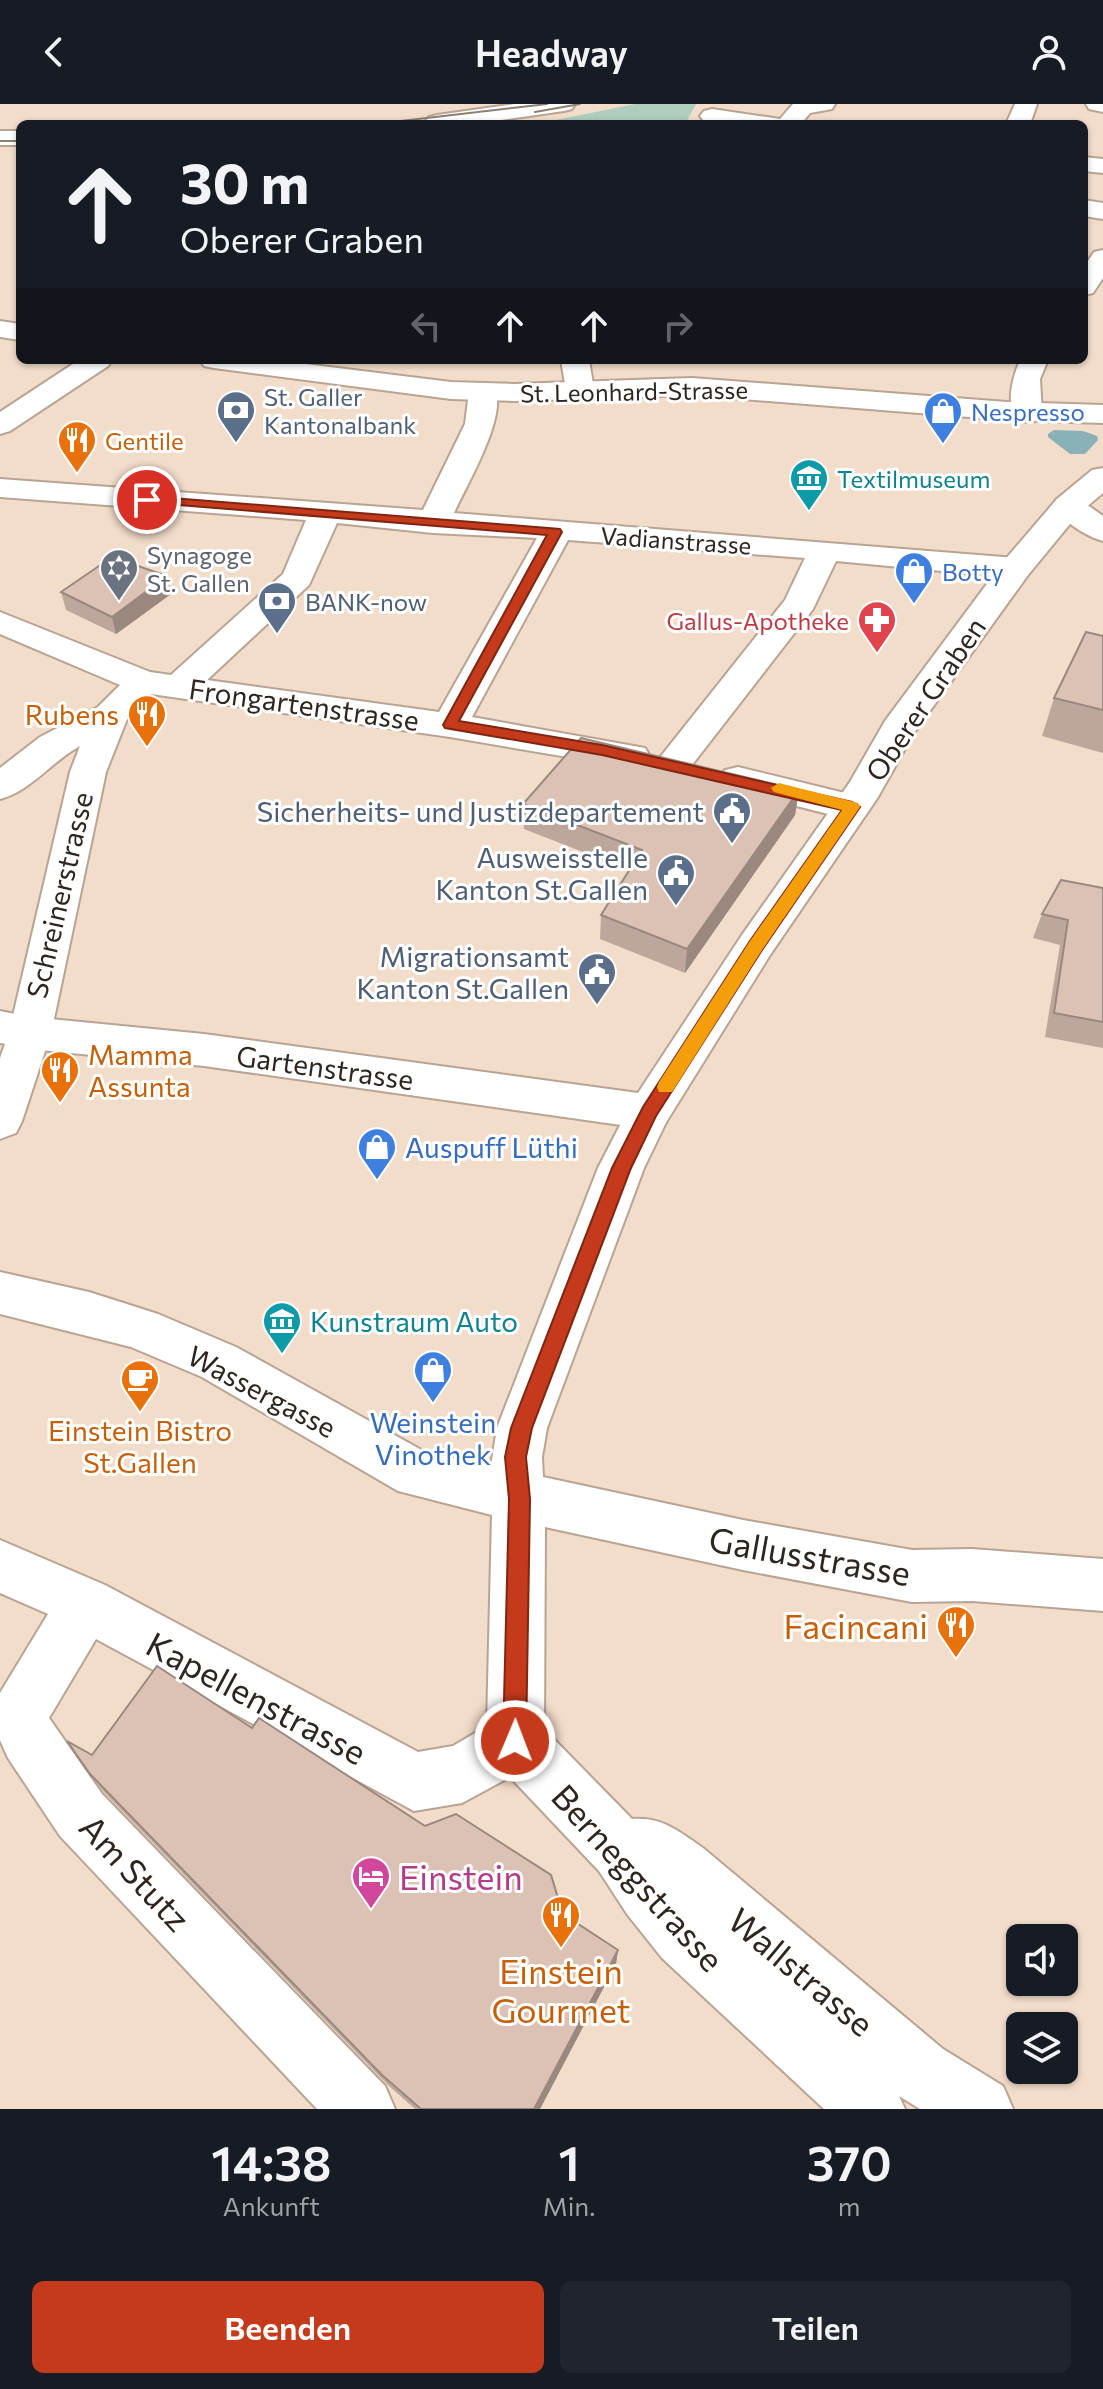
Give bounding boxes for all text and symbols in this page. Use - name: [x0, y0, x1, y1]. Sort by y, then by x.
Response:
- icon: back: [32, 30, 76, 74]
- text: Headway: [475, 30, 628, 74]
- icon: person: [1027, 30, 1071, 74]
- text: 30 m: [180, 147, 309, 216]
- icon: ahead: [48, 152, 152, 256]
- text: Oberer Graben: [180, 216, 424, 260]
- icon: left: [404, 304, 448, 348]
- icon: ahead: [488, 304, 532, 348]
- icon: ahead: [572, 304, 616, 348]
- icon: right: [656, 304, 700, 348]
- street label: St. Leonhard-Strasse: [520, 375, 748, 407]
- place label: St. Galler Kantonalbank: [264, 382, 416, 439]
- bank icon: St. Galler Kantonalbank: [215, 389, 257, 444]
- shop icon: Nespresso: [922, 390, 964, 445]
- place label: Nespresso: [971, 397, 1085, 426]
- restaurant icon: Gentile: [56, 419, 98, 474]
- place label: Gentile: [105, 426, 184, 455]
- museum icon: Textilmuseum: [788, 457, 830, 512]
- place label: Textilmuseum: [837, 464, 990, 493]
- pin: [113, 466, 181, 534]
- icon: arrive: [125, 478, 169, 522]
- street label: Vadianstrasse: [600, 520, 752, 560]
- place label: Synagoge St. Gallen: [147, 540, 252, 597]
- synagogue icon: Synagoge St. Gallen: [98, 547, 140, 602]
- shop icon: Botty: [893, 550, 935, 605]
- place label: Botty: [942, 557, 1004, 586]
- bank icon: BANK-now: [256, 580, 298, 635]
- place label: BANK-now: [305, 587, 427, 616]
- pharmacy icon: Gallus-Apotheke: [856, 599, 898, 654]
- place label: Gallus-Apotheke: [666, 606, 849, 635]
- street label: Oberer Graben: [858, 611, 992, 787]
- street label: Frongartenstrasse: [187, 671, 421, 737]
- restaurant icon: Rubens: [126, 693, 168, 748]
- place label: Rubens: [25, 697, 119, 731]
- street label: Schreinerstrasse: [19, 789, 99, 1001]
- public building icon: Sicherheits- und Justizdepartement: [711, 790, 753, 845]
- place label: Sicherheits- und Justizdepartement: [257, 794, 704, 828]
- place label: Ausweisstelle Kanton St.Gallen: [435, 840, 648, 906]
- public building icon: Ausweisstelle Kanton St.Gallen: [655, 852, 697, 907]
- place label: Migrationsamt Kanton St.Gallen: [356, 939, 569, 1005]
- public building icon: Migrationsamt Kanton St.Gallen: [576, 951, 618, 1006]
- place label: Mamma Assunta: [88, 1037, 193, 1103]
- street label: Gartenstrasse: [234, 1038, 416, 1096]
- restaurant icon: Mamma Assunta: [39, 1049, 81, 1104]
- shop icon: Auspuff Lüthi: [356, 1126, 398, 1181]
- place label: Auspuff Lüthi: [405, 1130, 578, 1164]
- museum icon: Kunstraum Auto: [261, 1300, 303, 1355]
- place label: Kunstraum Auto: [310, 1304, 518, 1338]
- street label: Wassergasse: [182, 1338, 342, 1444]
- shop icon: Weinstein Vinothek: [412, 1349, 454, 1404]
- cafe icon: Einstein Bistro St.Gallen: [119, 1358, 161, 1413]
- place label: Weinstein Vinothek: [370, 1405, 496, 1471]
- place label: Einstein Bistro St.Gallen: [48, 1413, 232, 1479]
- street label: Gallusstrasse: [706, 1517, 914, 1593]
- place label: Facincani: [784, 1604, 928, 1646]
- restaurant icon: Facincani: [935, 1604, 977, 1659]
- street label: Kapellenstrasse: [140, 1622, 374, 1772]
- position arrow: [473, 1699, 557, 1783]
- street label: Berneggstrasse: [544, 1775, 734, 1979]
- street label: Am Stutz: [72, 1805, 200, 1939]
- hotel icon: Einstein: [350, 1855, 392, 1910]
- place label: Einstein: [399, 1855, 523, 1897]
- restaurant icon: Einstein Gourmet: [540, 1894, 582, 1949]
- street label: Wallstrasse: [721, 1898, 883, 2044]
- map controls: [1006, 1924, 1078, 2084]
- button: sound: [1006, 1924, 1078, 1996]
- place label: Einstein Gourmet: [491, 1949, 631, 2030]
- button: layers: [1006, 2012, 1078, 2084]
- text: 14:38: [211, 2132, 331, 2191]
- text: 1: [558, 2132, 580, 2191]
- text: 370: [807, 2132, 892, 2191]
- text: Ankunft: [223, 2190, 320, 2221]
- text: Min.: [543, 2190, 595, 2221]
- text: m: [838, 2190, 861, 2221]
- button: Beenden: [32, 2281, 544, 2373]
- button: Teilen: [560, 2281, 1071, 2373]

